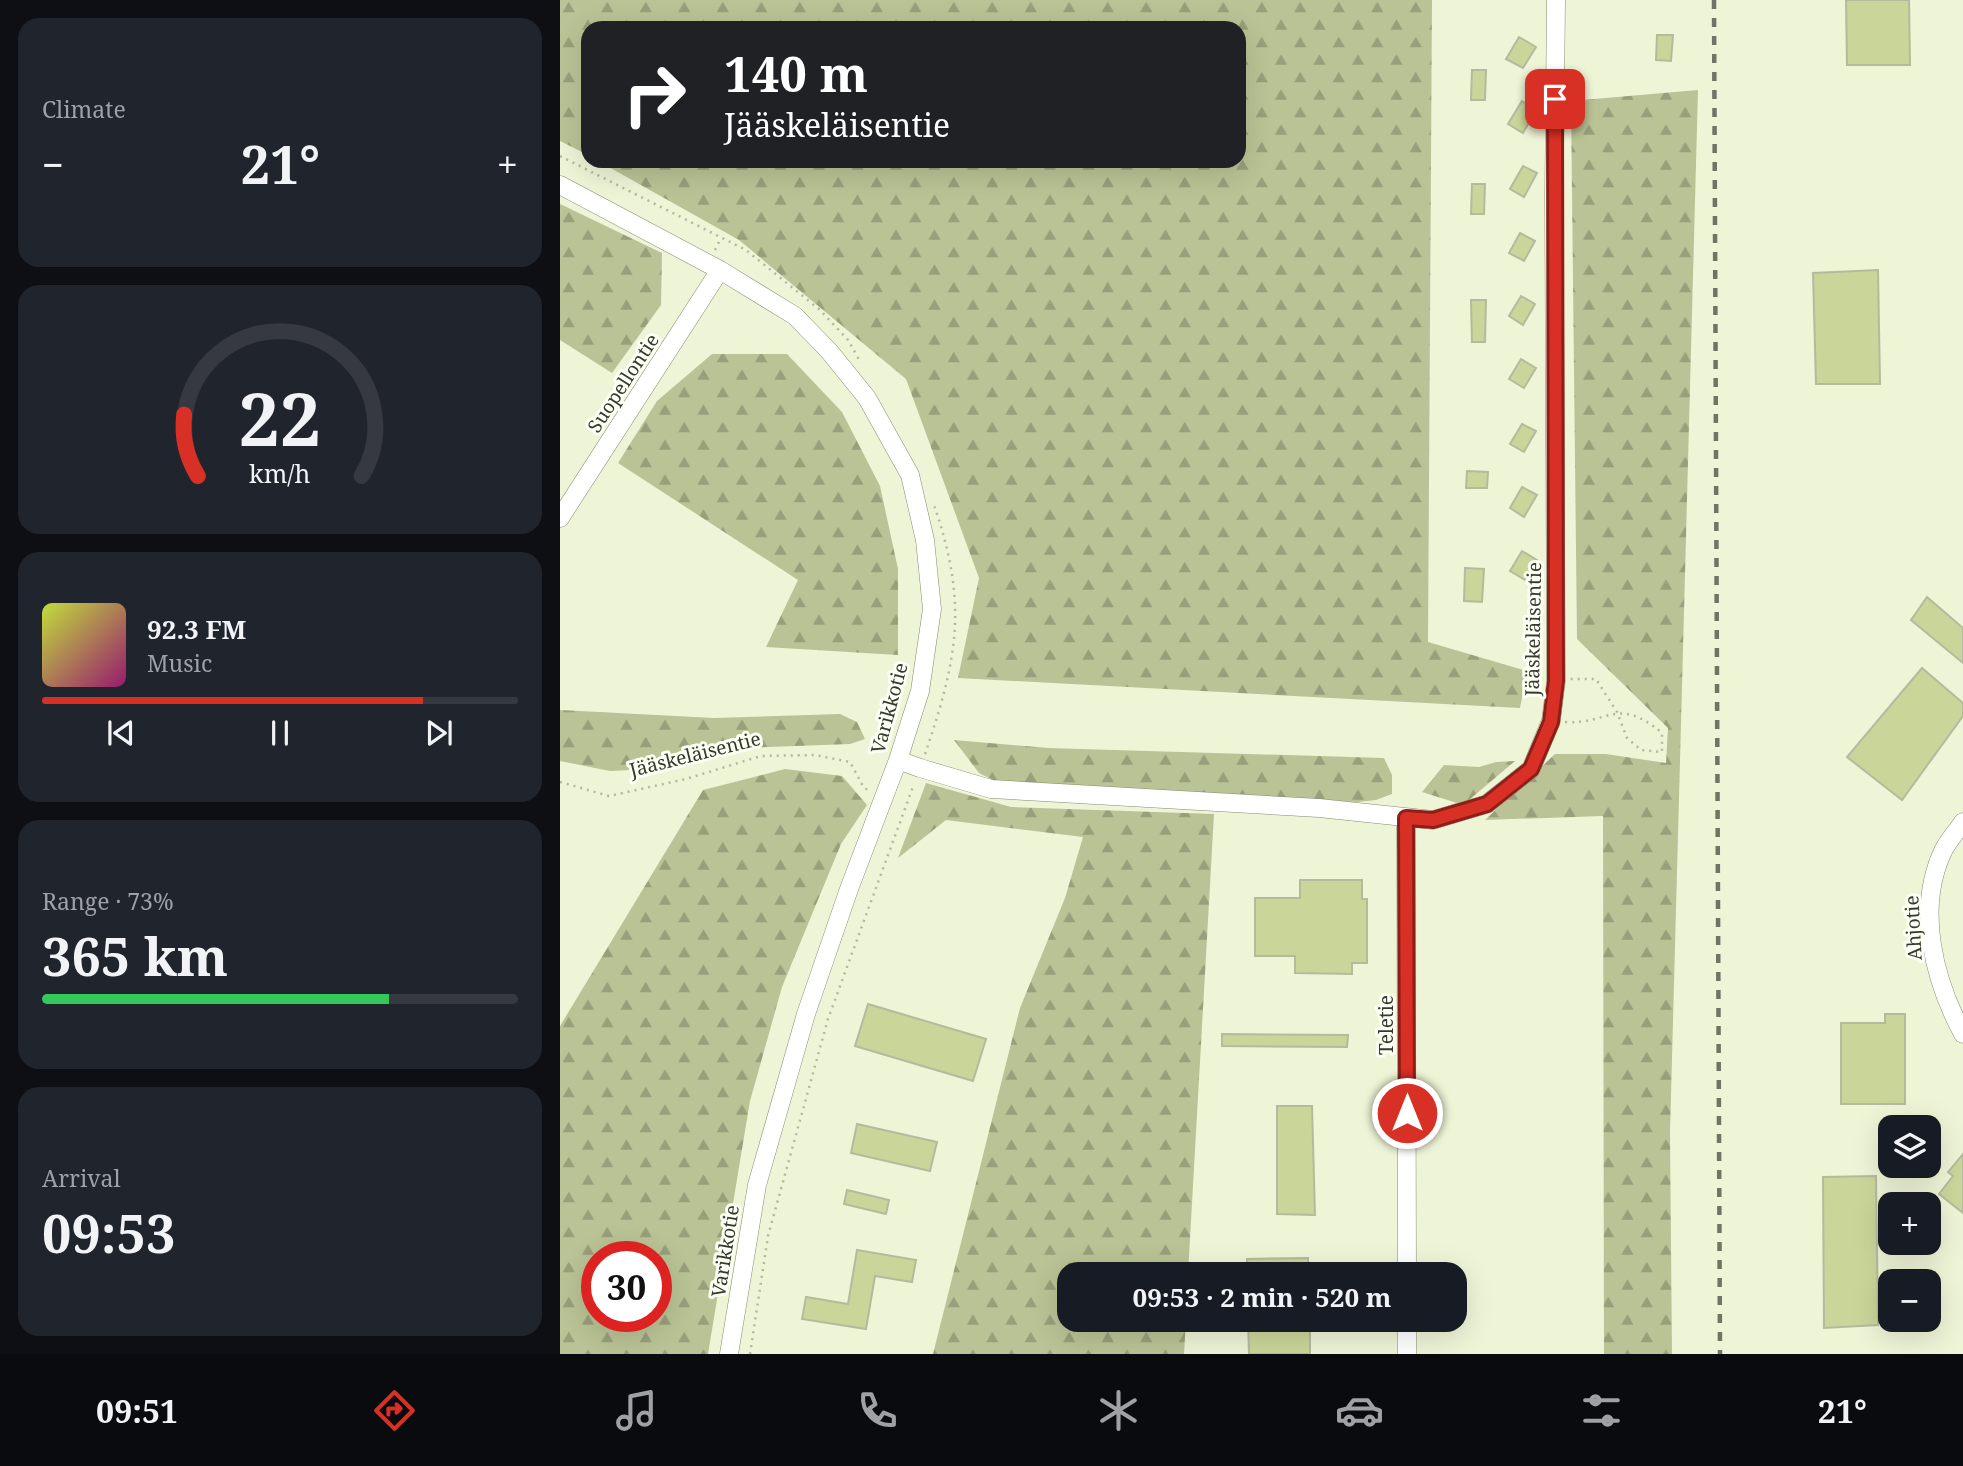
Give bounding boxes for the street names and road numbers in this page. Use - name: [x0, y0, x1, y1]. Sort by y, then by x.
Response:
- street label: Suopellontie: [581, 328, 665, 438]
- street label: Jääskeläisentie: [1519, 562, 1547, 697]
- street label: Varikkotie: [864, 660, 914, 756]
- street label: Jääskeläisentie: [626, 725, 763, 783]
- street label: Ahjotie: [1898, 895, 1928, 961]
- street label: Teletie: [1373, 995, 1399, 1055]
- street label: Varikkotie: [705, 1203, 745, 1299]

